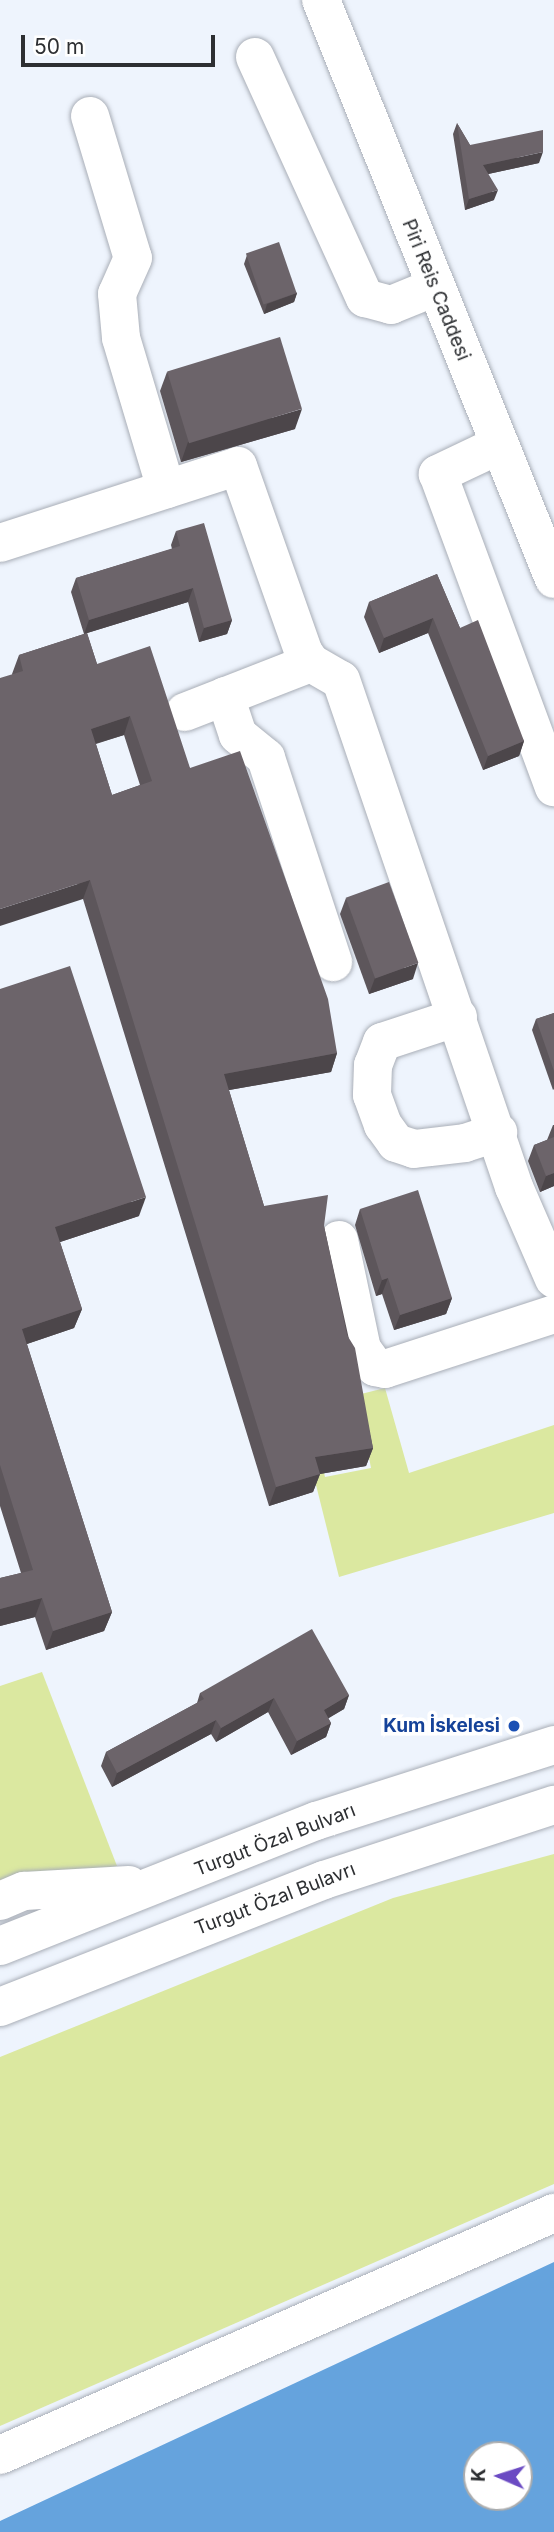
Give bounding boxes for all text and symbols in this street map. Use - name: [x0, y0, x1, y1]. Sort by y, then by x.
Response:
- scale bar: [24, 21, 219, 65]
- text: 50 m: [34, 34, 84, 59]
- street label: Piri Reis Caddesi: [397, 216, 475, 364]
- place label: Kum İskelesi: [383, 1715, 500, 1737]
- marker: Kum İskelesi: [506, 1718, 522, 1734]
- street label: Turgut Özal Bulvarı: [191, 1799, 359, 1881]
- street label: Turgut Özal Bulavrı: [191, 1858, 359, 1940]
- north arrow: [463, 2441, 533, 2511]
- text: K: [467, 2468, 490, 2482]

